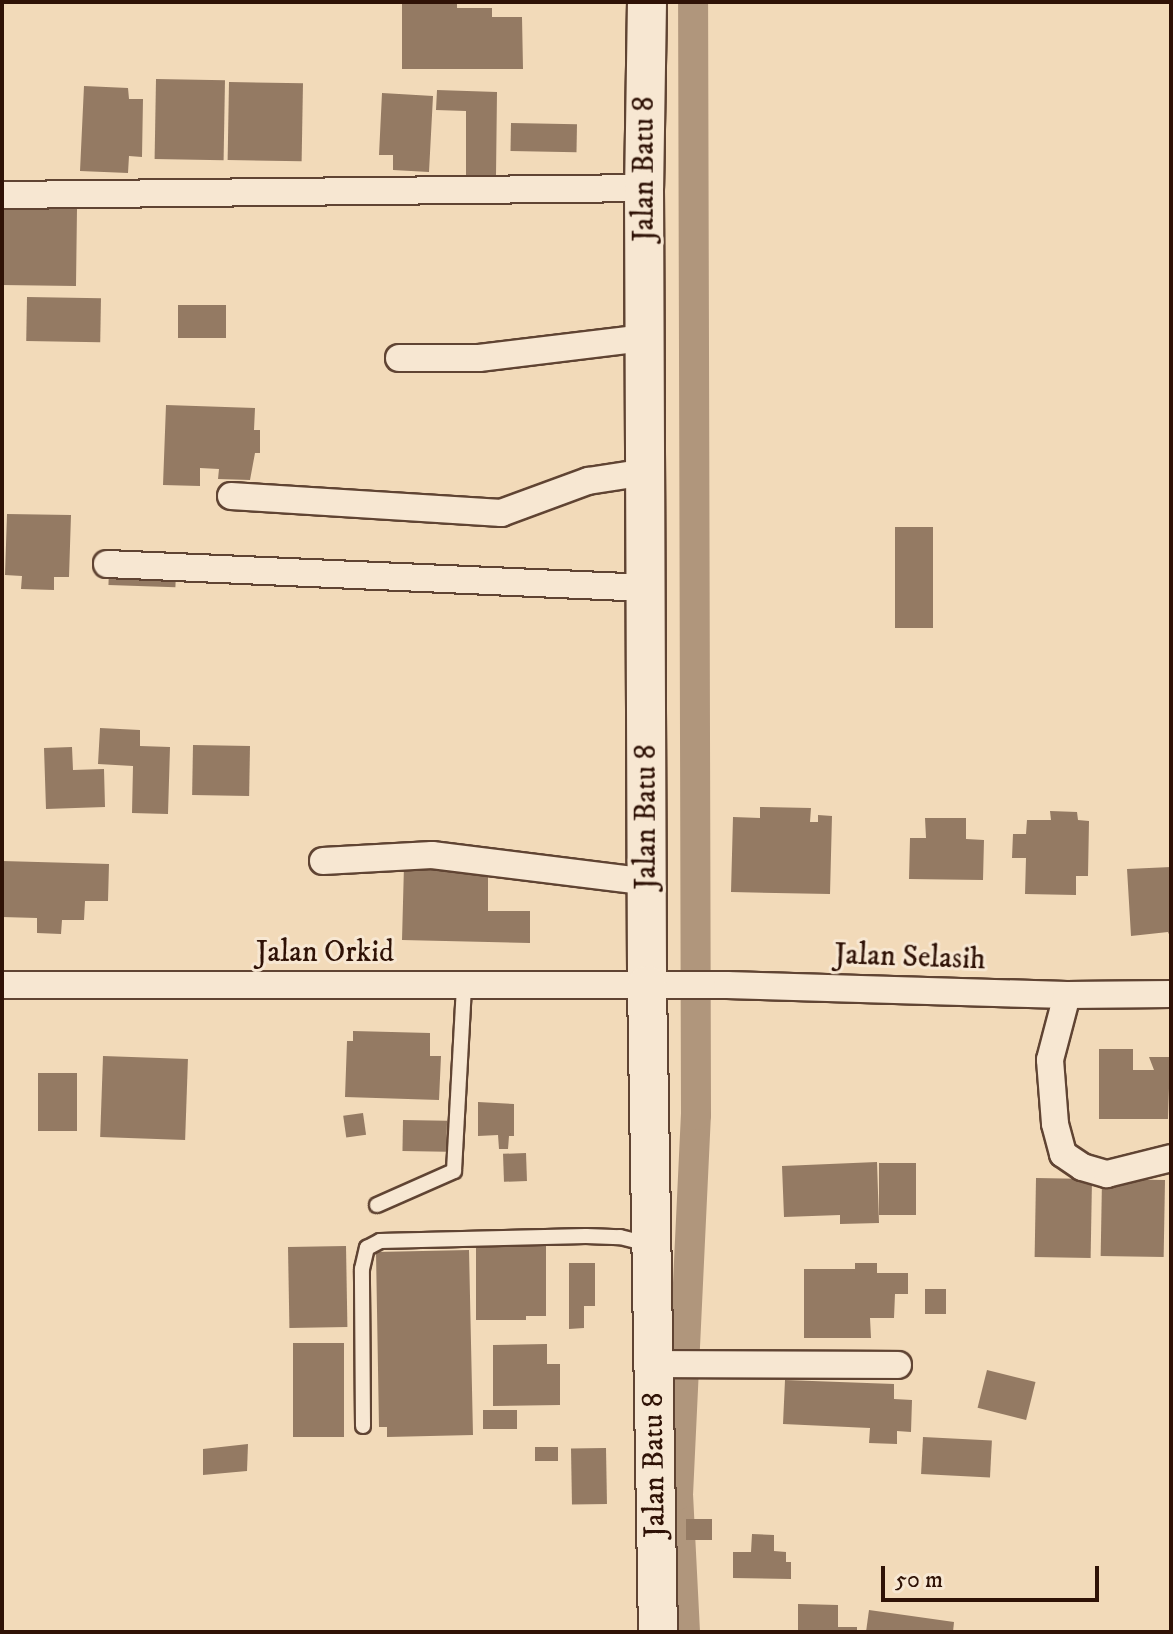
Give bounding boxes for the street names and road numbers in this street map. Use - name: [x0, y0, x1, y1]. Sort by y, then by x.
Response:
- street label: Jalan Batu 8: [627, 96, 663, 242]
- street label: Jalan Batu 8: [629, 744, 665, 890]
- street label: Jalan Orkid: [256, 935, 394, 971]
- street label: Jalan Selasih: [834, 937, 986, 979]
- street label: Jalan Batu 8: [636, 1392, 674, 1538]

